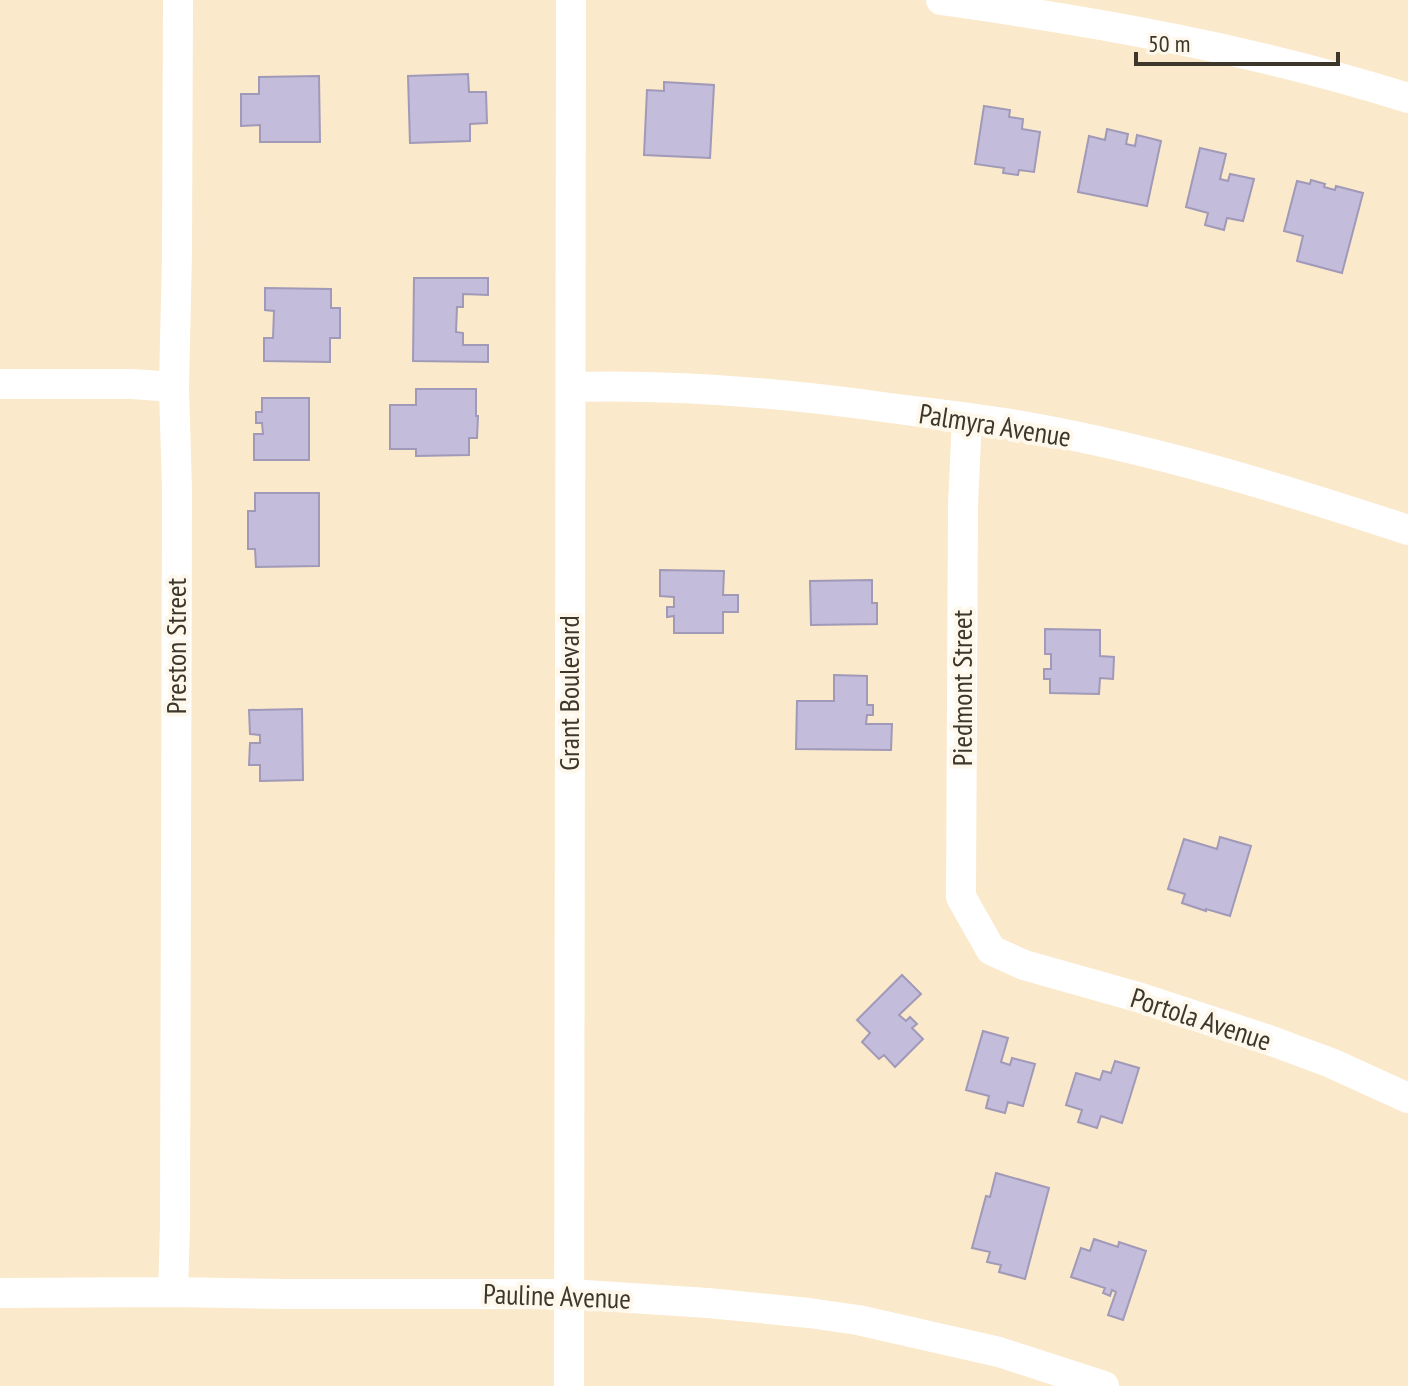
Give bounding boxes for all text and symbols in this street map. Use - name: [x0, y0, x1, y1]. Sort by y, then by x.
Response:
- scale bar: [1136, 16, 1338, 66]
- text: 50 m: [1148, 28, 1190, 59]
- street label: Palmyra Avenue: [917, 394, 1074, 455]
- street label: Preston Street: [157, 578, 194, 714]
- street label: Piedmont Street: [943, 609, 980, 766]
- street label: Grant Boulevard: [550, 615, 587, 771]
- street label: Portola Avenue: [1126, 978, 1276, 1059]
- street label: Pauline Avenue: [483, 1274, 631, 1317]

